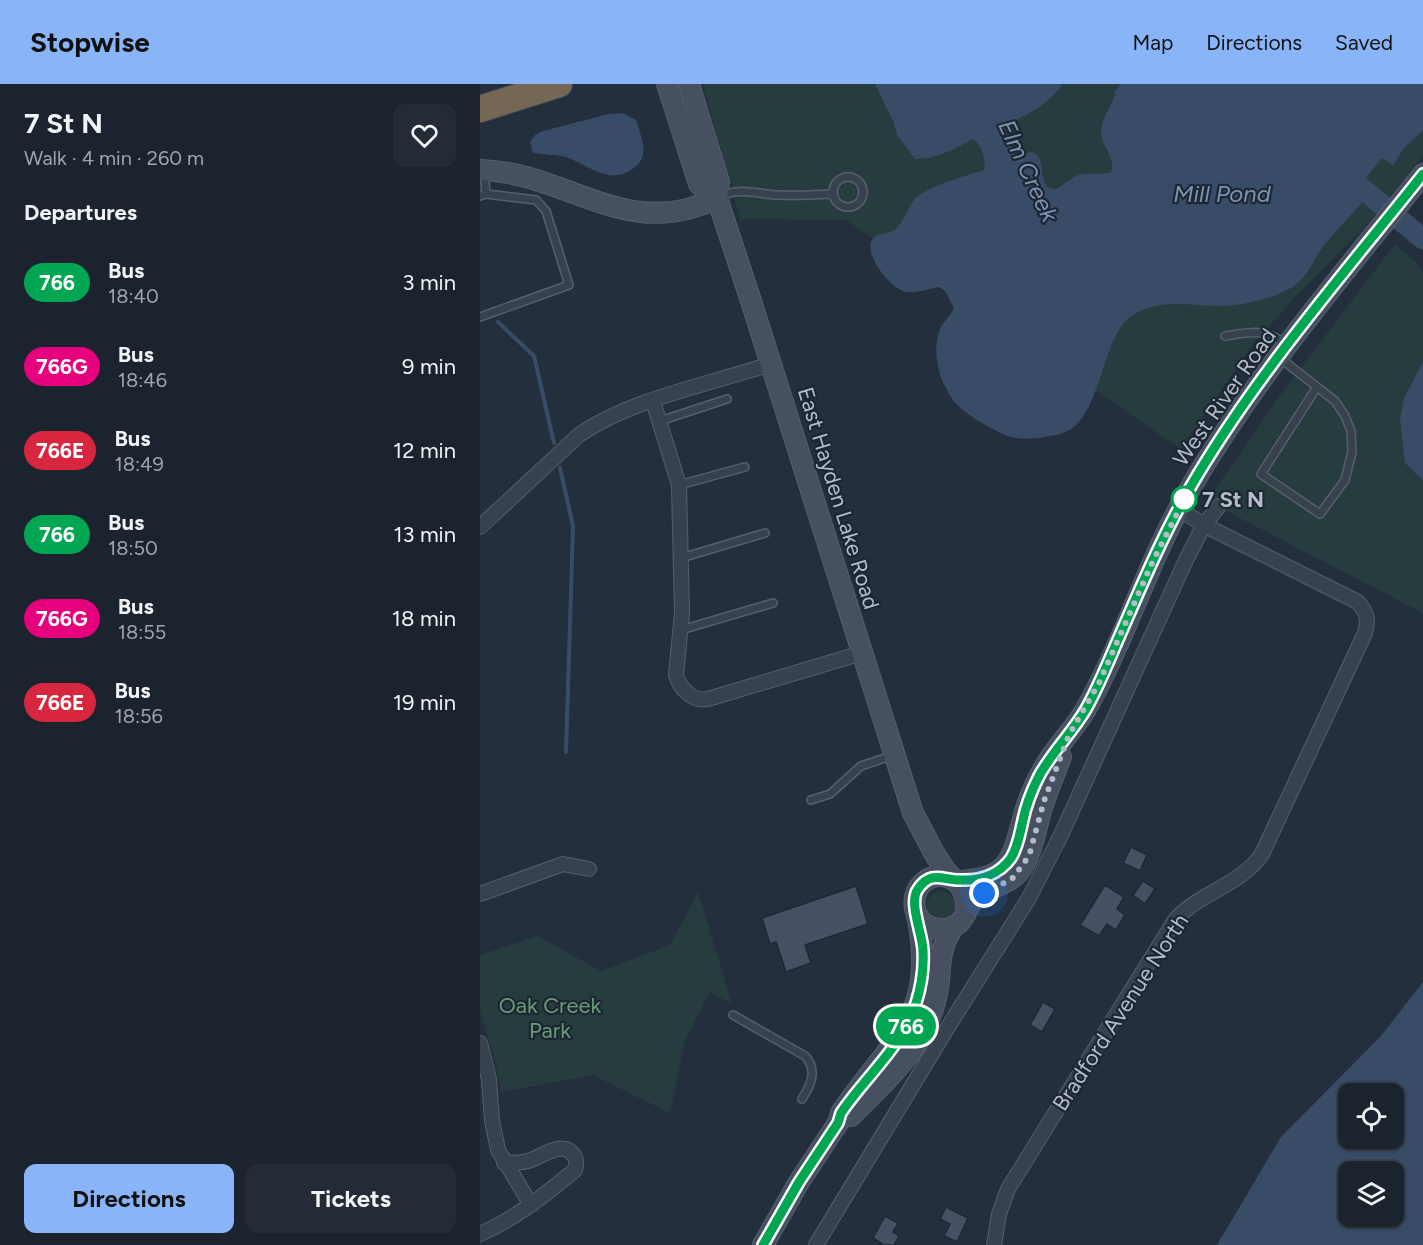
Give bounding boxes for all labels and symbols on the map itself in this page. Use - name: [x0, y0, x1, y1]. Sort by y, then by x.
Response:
- water label: Elm Creek: [992, 115, 1065, 228]
- water label: Mill Pond: [1173, 179, 1272, 208]
- street label: West River Road: [1167, 323, 1282, 471]
- street label: East Hayden Lake Road: [792, 384, 885, 613]
- marker: 7 St N: [1171, 486, 1197, 512]
- place label: 7 St N: [1202, 486, 1264, 513]
- your location: [969, 878, 999, 908]
- street label: Bradford Avenue North: [1047, 909, 1194, 1116]
- park label: Oak Creek Park: [499, 992, 602, 1044]
- line badge: 766: [872, 1006, 940, 1046]

